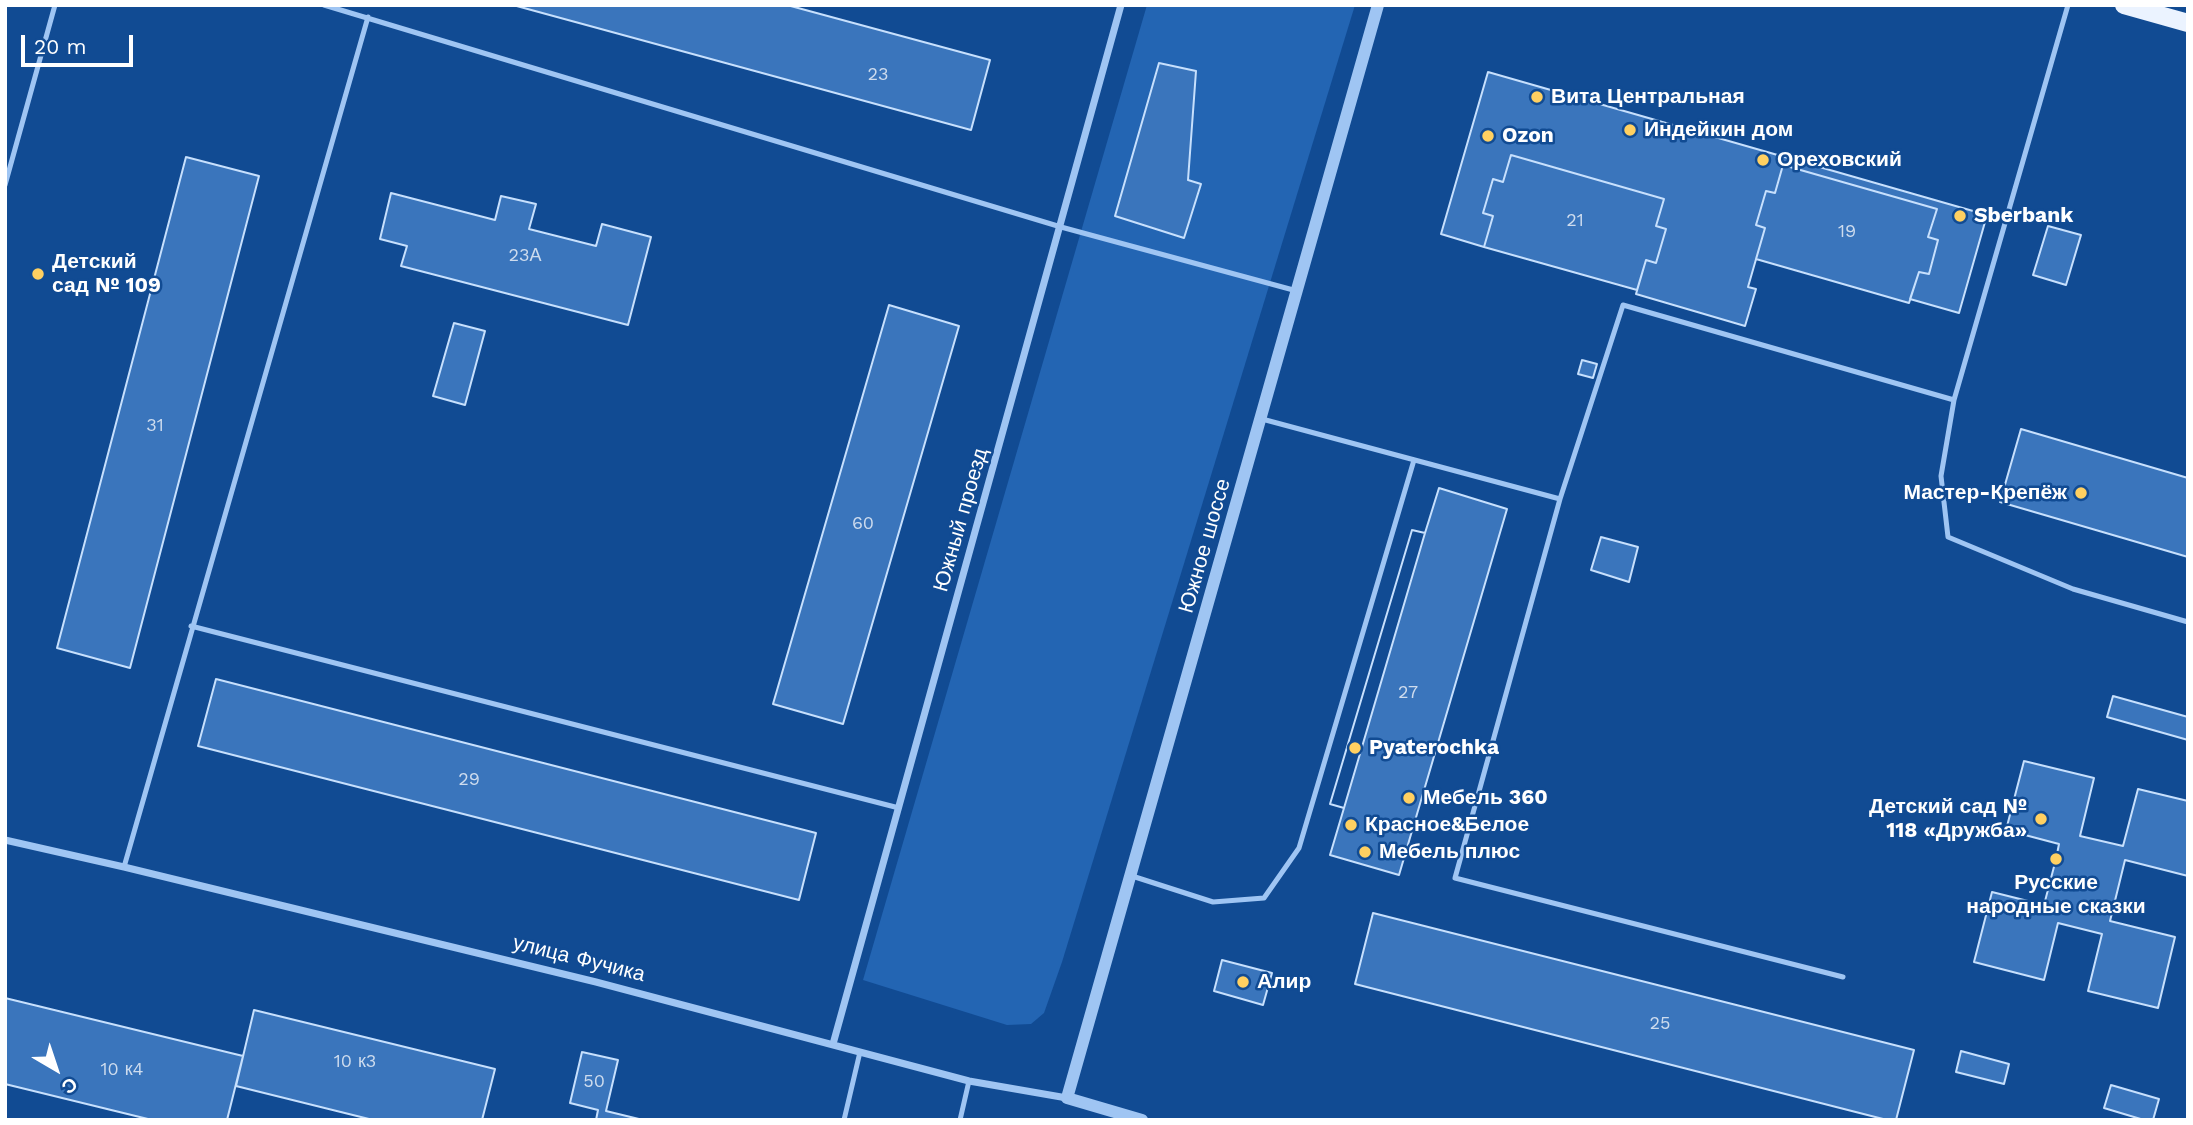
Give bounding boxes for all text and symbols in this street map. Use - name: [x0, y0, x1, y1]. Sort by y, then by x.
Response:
- scale bar: [24, 21, 136, 65]
- text: 20 m: [34, 34, 86, 59]
- house number: 23: [868, 64, 888, 86]
- place label: Вита Центральная: [1551, 84, 1745, 110]
- marker: Вита Центральная: [1529, 89, 1545, 105]
- place label: Индейкин дом: [1644, 117, 1793, 143]
- marker: Индейкин дом: [1622, 122, 1638, 138]
- place label: Ozon: [1502, 123, 1554, 149]
- marker: Ozon: [1480, 128, 1496, 144]
- place label: Ореховский: [1777, 147, 1902, 173]
- marker: Ореховский: [1755, 152, 1771, 168]
- place label: Sberbank: [1974, 203, 2073, 229]
- marker: Sberbank: [1952, 208, 1968, 224]
- house number: 21: [1566, 210, 1584, 232]
- house number: 19: [1838, 221, 1856, 243]
- house number: 23А: [509, 245, 541, 267]
- place label: Детский сад № 109: [52, 249, 161, 299]
- marker: Детский сад № 109: [30, 266, 46, 282]
- house number: 31: [146, 415, 164, 437]
- street label: Южный проезд: [928, 445, 994, 595]
- street label: Южное шоссе: [1174, 476, 1236, 616]
- place label: Мастер-Крепёж: [1903, 480, 2067, 506]
- marker: Мастер-Крепёж: [2073, 485, 2089, 501]
- house number: 60: [852, 513, 874, 535]
- house number: 27: [1398, 682, 1418, 704]
- place label: Pyaterochka: [1369, 735, 1499, 761]
- marker: Pyaterochka: [1347, 740, 1363, 756]
- house number: 29: [458, 769, 480, 791]
- place label: Мебель 360: [1423, 785, 1548, 811]
- marker: Мебель 360: [1401, 790, 1417, 806]
- place label: Детский сад № 118 «Дружба»: [1869, 794, 2027, 844]
- marker: Детский сад № 118 «Дружба»: [2033, 811, 2049, 827]
- place label: Красное&Белое: [1365, 812, 1529, 838]
- marker: Красное&Белое: [1343, 817, 1359, 833]
- place label: Мебель плюс: [1379, 839, 1520, 865]
- marker: Мебель плюс: [1357, 844, 1373, 860]
- marker: Русские народные сказки: [2048, 851, 2064, 867]
- place label: Русские народные сказки: [1966, 870, 2146, 920]
- street label: улица Фучика: [510, 930, 648, 988]
- place label: Алир: [1257, 969, 1311, 995]
- marker: Алир: [1235, 974, 1251, 990]
- house number: 25: [1650, 1013, 1670, 1035]
- north arrow: [21, 1034, 91, 1104]
- house number: 10 к3: [334, 1051, 376, 1073]
- house number: 10 к4: [100, 1059, 144, 1081]
- house number: 50: [583, 1071, 605, 1093]
- text: С: [57, 1072, 82, 1099]

